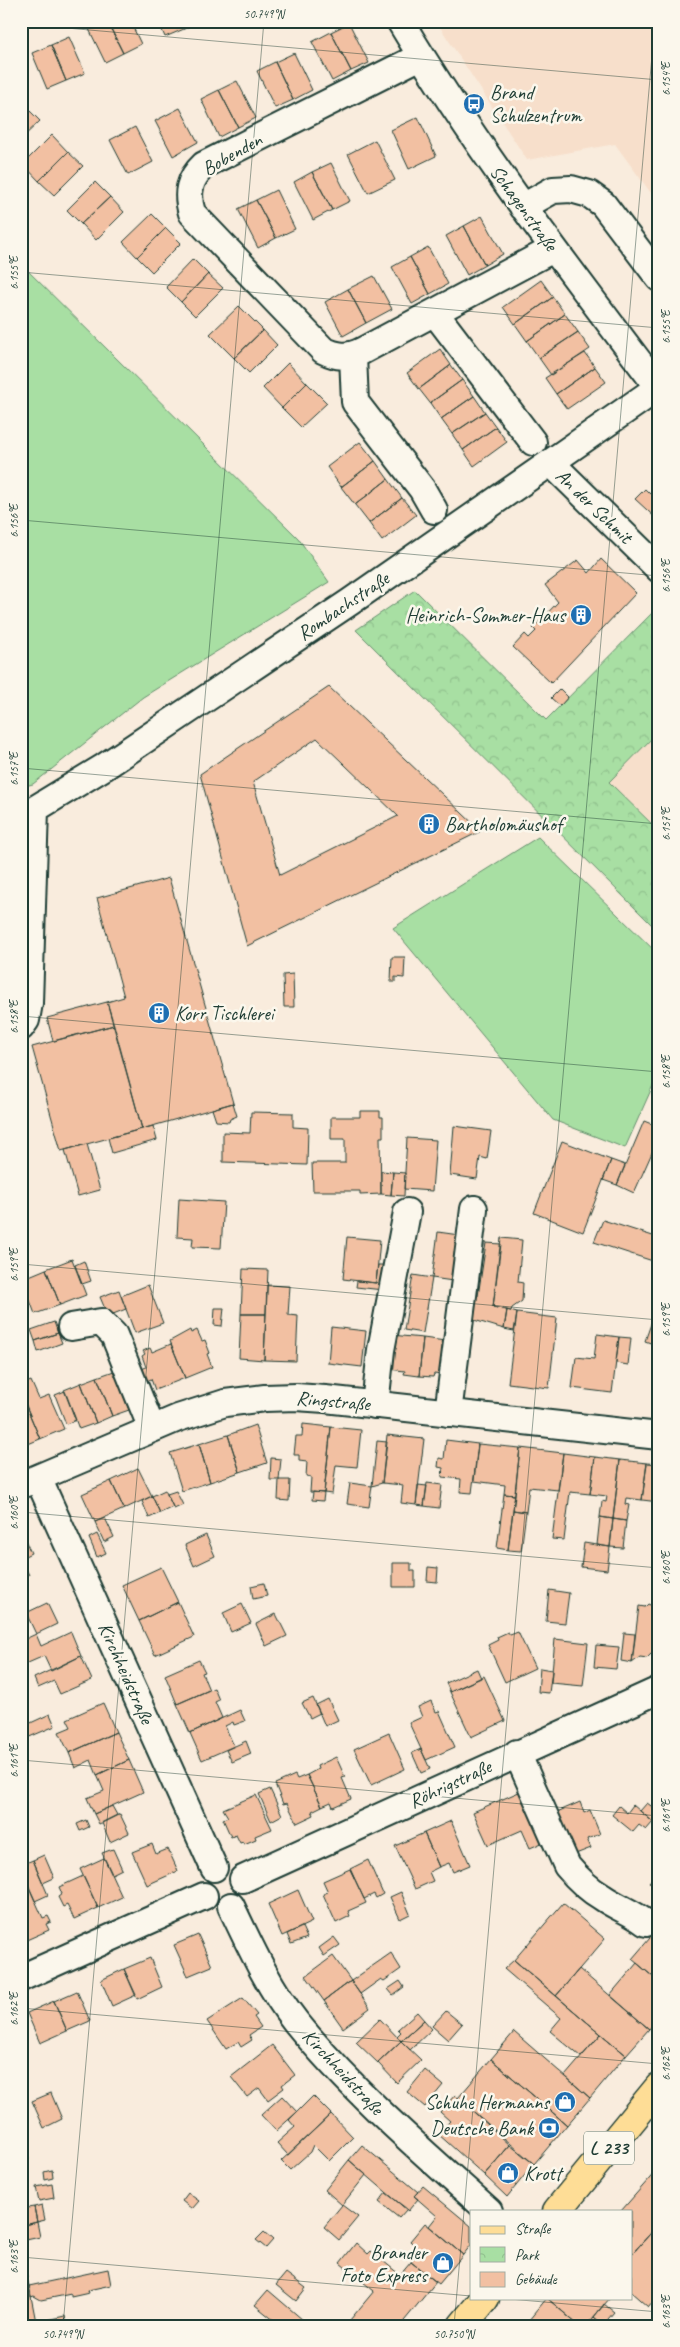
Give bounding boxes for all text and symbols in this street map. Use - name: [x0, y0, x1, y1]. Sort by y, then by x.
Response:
- text: 50.749°N: [244, 6, 286, 22]
- text: 6.154°E: [658, 60, 674, 96]
- place label: Brand Schulzentrum: [490, 80, 583, 128]
- bus stop icon: Brand Schulzentrum: [462, 92, 486, 116]
- street label: Bobenden: [198, 126, 267, 181]
- street label: Schagenstraße: [484, 160, 564, 257]
- text: 6.155°E: [6, 254, 22, 290]
- text: 6.155°E: [658, 308, 674, 344]
- street label: An der Schmit: [550, 463, 639, 550]
- text: 6.156°E: [6, 502, 22, 538]
- text: 6.156°E: [658, 557, 674, 593]
- street label: Rombachstraße: [292, 565, 395, 646]
- place label: Heinrich-Sommer-Haus: [406, 603, 567, 628]
- building icon: Heinrich-Sommer-Haus: [569, 603, 593, 627]
- text: 6.157°E: [6, 750, 22, 786]
- text: 6.157°E: [658, 805, 674, 841]
- building icon: Bartholomäushof: [417, 812, 441, 836]
- place label: Bartholomäushof: [445, 812, 567, 837]
- text: 6.158°E: [6, 998, 22, 1034]
- building icon: Korr Tischlerei: [147, 1001, 171, 1025]
- place label: Korr Tischlerei: [175, 1001, 276, 1026]
- text: 6.158°E: [658, 1053, 674, 1089]
- text: 6.159°E: [6, 1246, 22, 1282]
- text: 6.159°E: [658, 1301, 674, 1337]
- street label: Ringstraße: [295, 1385, 372, 1417]
- text: 6.160°E: [6, 1494, 22, 1530]
- text: 6.160°E: [658, 1549, 674, 1585]
- street label: Kirchheidstraße: [93, 1618, 160, 1729]
- text: 6.161°E: [6, 1742, 22, 1778]
- street label: Röhrigstraße: [405, 1753, 497, 1814]
- text: 6.161°E: [658, 1797, 674, 1833]
- text: 6.162°E: [6, 1990, 22, 2026]
- street label: Kirchheidstraße: [297, 2024, 390, 2121]
- text: 6.162°E: [658, 2045, 674, 2081]
- place label: Schuhe Hermanns: [425, 2090, 551, 2115]
- shop icon: Schuhe Hermanns: [553, 2090, 577, 2114]
- place label: Deutsche Bank: [430, 2116, 535, 2141]
- bank icon: Deutsche Bank: [537, 2116, 561, 2140]
- road number: L 233: [584, 2132, 634, 2164]
- shop icon: Krott: [496, 2161, 520, 2185]
- place label: Krott: [524, 2161, 565, 2186]
- legend: [470, 2210, 632, 2300]
- text: Straße: [515, 2220, 551, 2239]
- text: 6.163°E: [6, 2238, 22, 2274]
- place label: Brander Foto Express: [340, 2240, 429, 2288]
- text: Park: [515, 2246, 540, 2265]
- shop icon: Brander Foto Express: [431, 2251, 455, 2275]
- text: Gebäude: [515, 2270, 558, 2289]
- text: 6.163°E: [658, 2293, 674, 2329]
- text: 50.749°N: [43, 2326, 85, 2342]
- text: 50.750°N: [434, 2326, 476, 2342]

